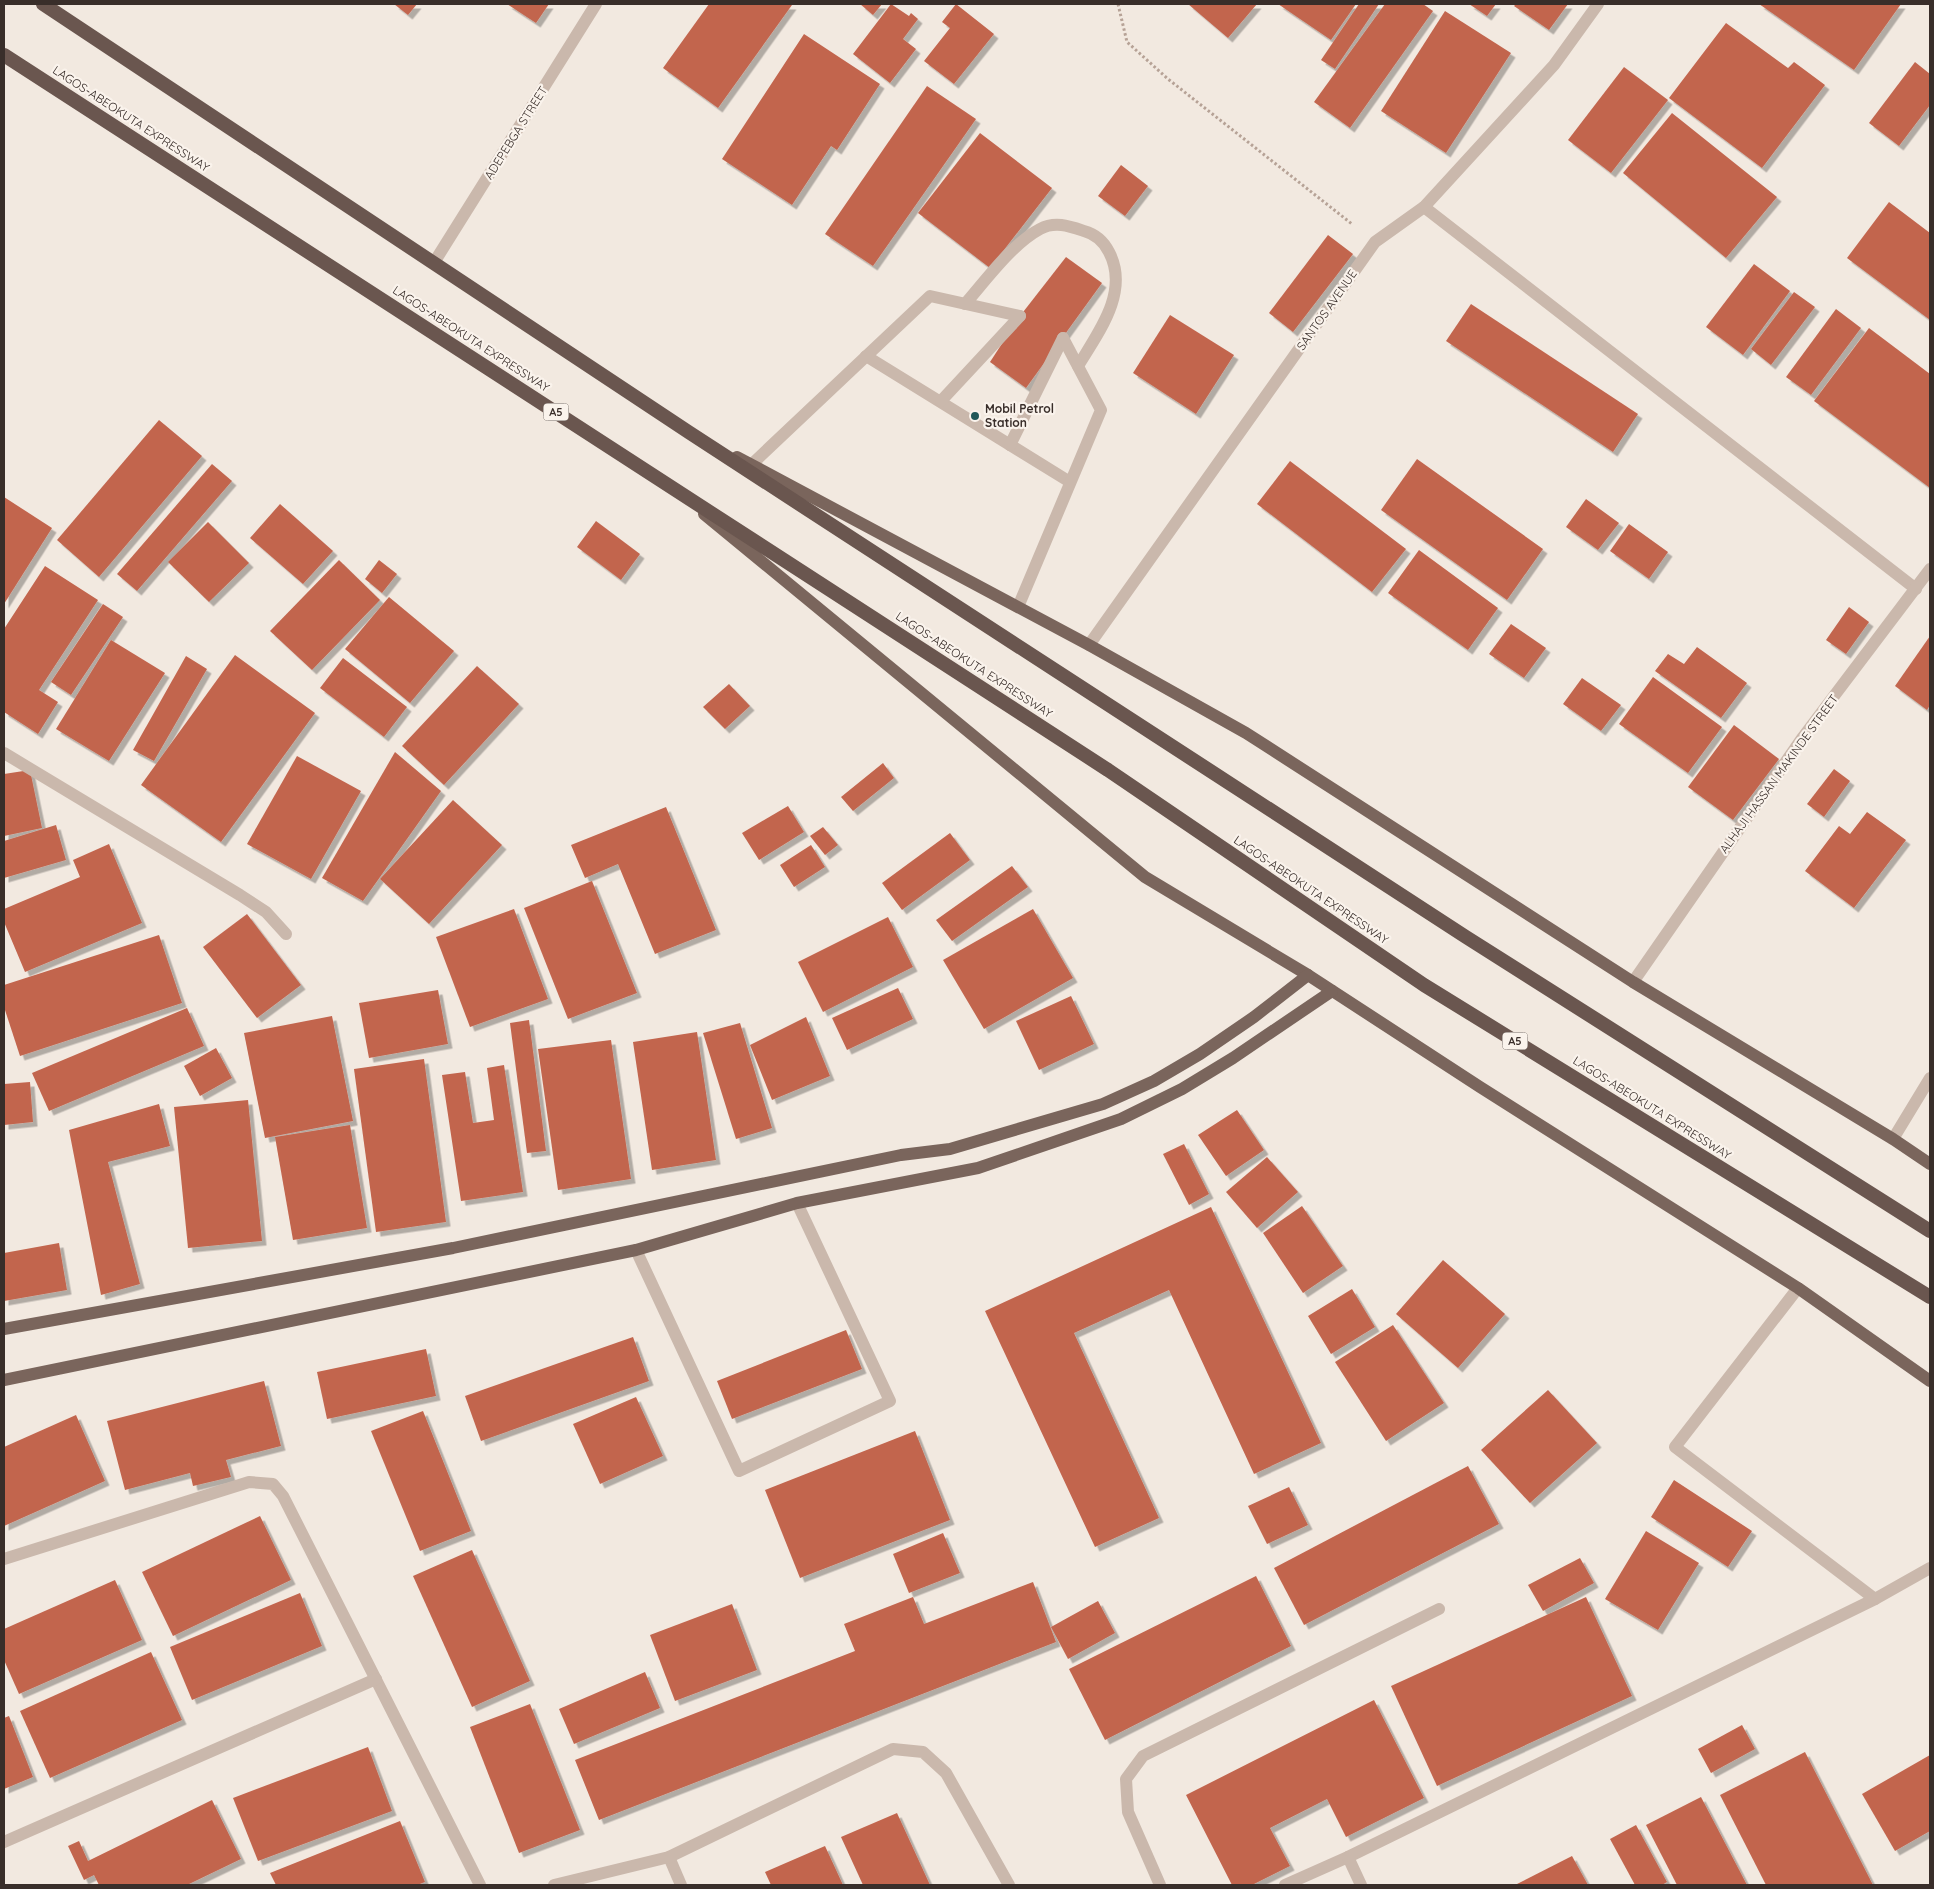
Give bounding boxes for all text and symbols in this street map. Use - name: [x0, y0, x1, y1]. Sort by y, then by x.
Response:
- street label: LAGOS-ABEOKUTA EXPRESSWAY: [50, 62, 213, 175]
- street label: ADEPEBGA STREET: [481, 83, 550, 182]
- street label: SANTOS AVENUE: [1293, 266, 1360, 353]
- street label: LAGOS-ABEOKUTA EXPRESSWAY: [390, 282, 553, 395]
- place label: Mobil Petrol Station: [985, 401, 1054, 430]
- road number: A5: [544, 404, 568, 421]
- marker: Mobil Petrol Station: [969, 410, 981, 422]
- street label: LAGOS-ABEOKUTA EXPRESSWAY: [893, 608, 1056, 721]
- street label: ALHAJI HASSAN MAKINDE STREET: [1716, 691, 1841, 856]
- street label: LAGOS-ABEOKUTA EXPRESSWAY: [1231, 832, 1392, 947]
- road number: A5: [1502, 1032, 1528, 1050]
- street label: LAGOS-ABEOKUTA EXPRESSWAY: [1570, 1053, 1734, 1163]

